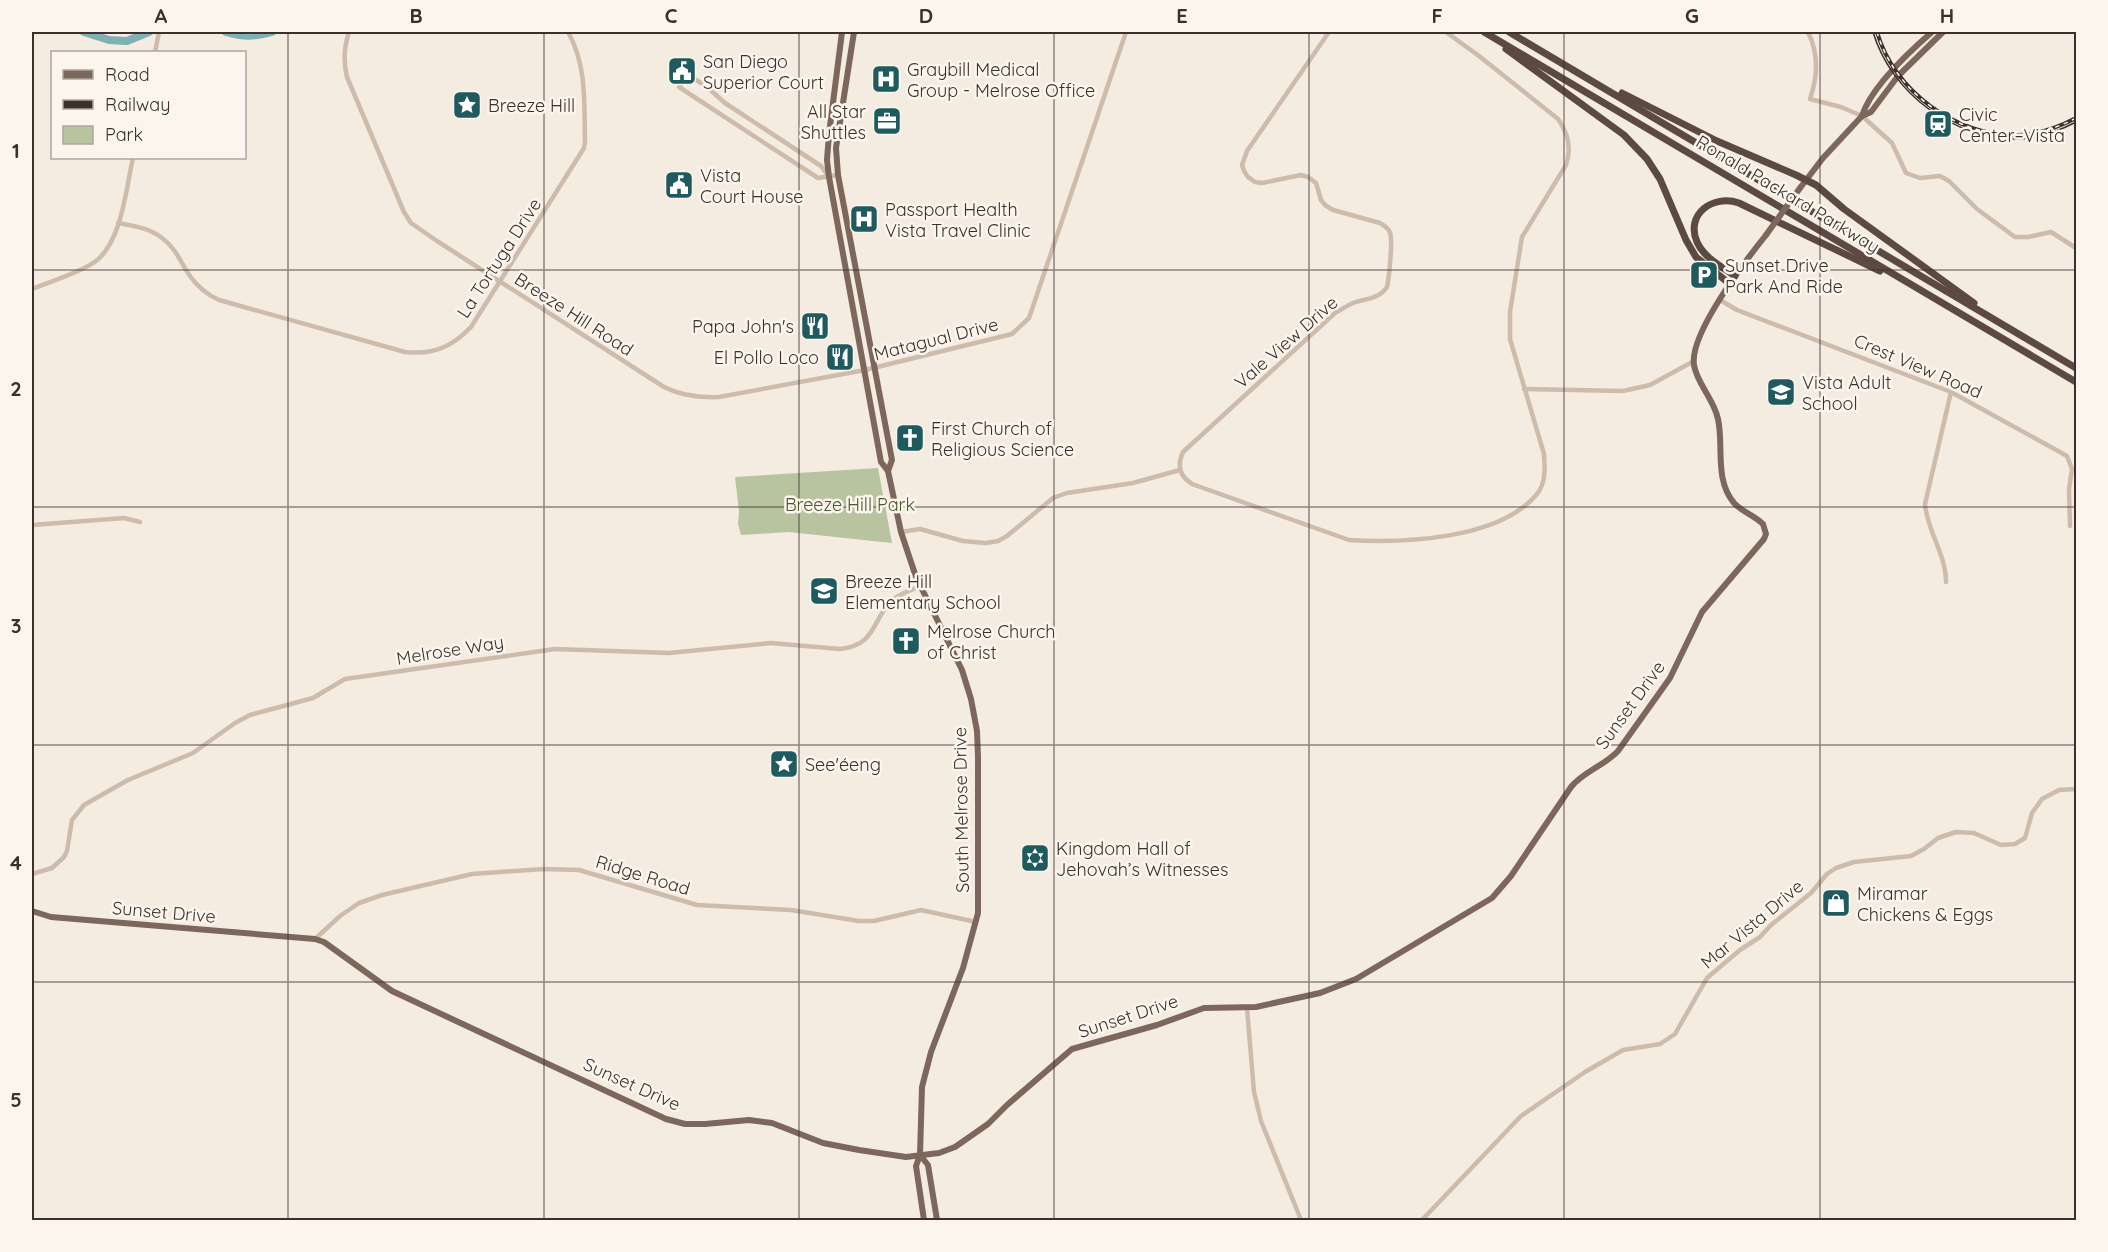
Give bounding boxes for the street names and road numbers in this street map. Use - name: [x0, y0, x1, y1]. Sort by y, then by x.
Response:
- street label: Ronald Packard Parkway: [1692, 130, 1884, 258]
- street label: La Tortuga Drive: [452, 194, 546, 322]
- street label: Breeze Hill Road: [510, 267, 638, 361]
- street label: Vale View Drive: [1230, 291, 1342, 393]
- street label: Matagual Drive: [871, 312, 1001, 366]
- street label: Crest View Road: [1850, 329, 1986, 403]
- street label: Melrose Way: [395, 630, 505, 670]
- street label: Sunset Drive: [1590, 656, 1670, 754]
- street label: South Melrose Drive: [948, 727, 974, 893]
- street label: Ridge Road: [593, 850, 693, 900]
- street label: Mar Vista Drive: [1696, 874, 1808, 974]
- street label: Sunset Drive: [111, 896, 217, 928]
- street label: Sunset Drive: [1075, 989, 1181, 1043]
- street label: Sunset Drive: [580, 1052, 684, 1116]

